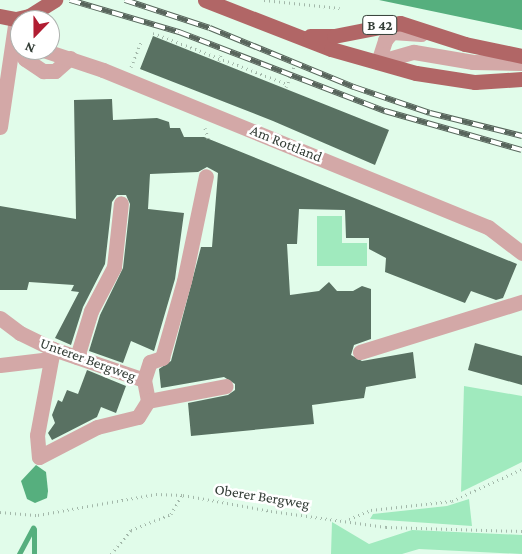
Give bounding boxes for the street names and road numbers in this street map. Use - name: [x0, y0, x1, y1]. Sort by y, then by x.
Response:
- road number: B 42: [361, 14, 399, 36]
- street label: Am Rottland: [248, 121, 324, 167]
- street label: Unterer Bergweg: [38, 334, 138, 386]
- street label: Oberer Bergweg: [213, 481, 311, 513]

